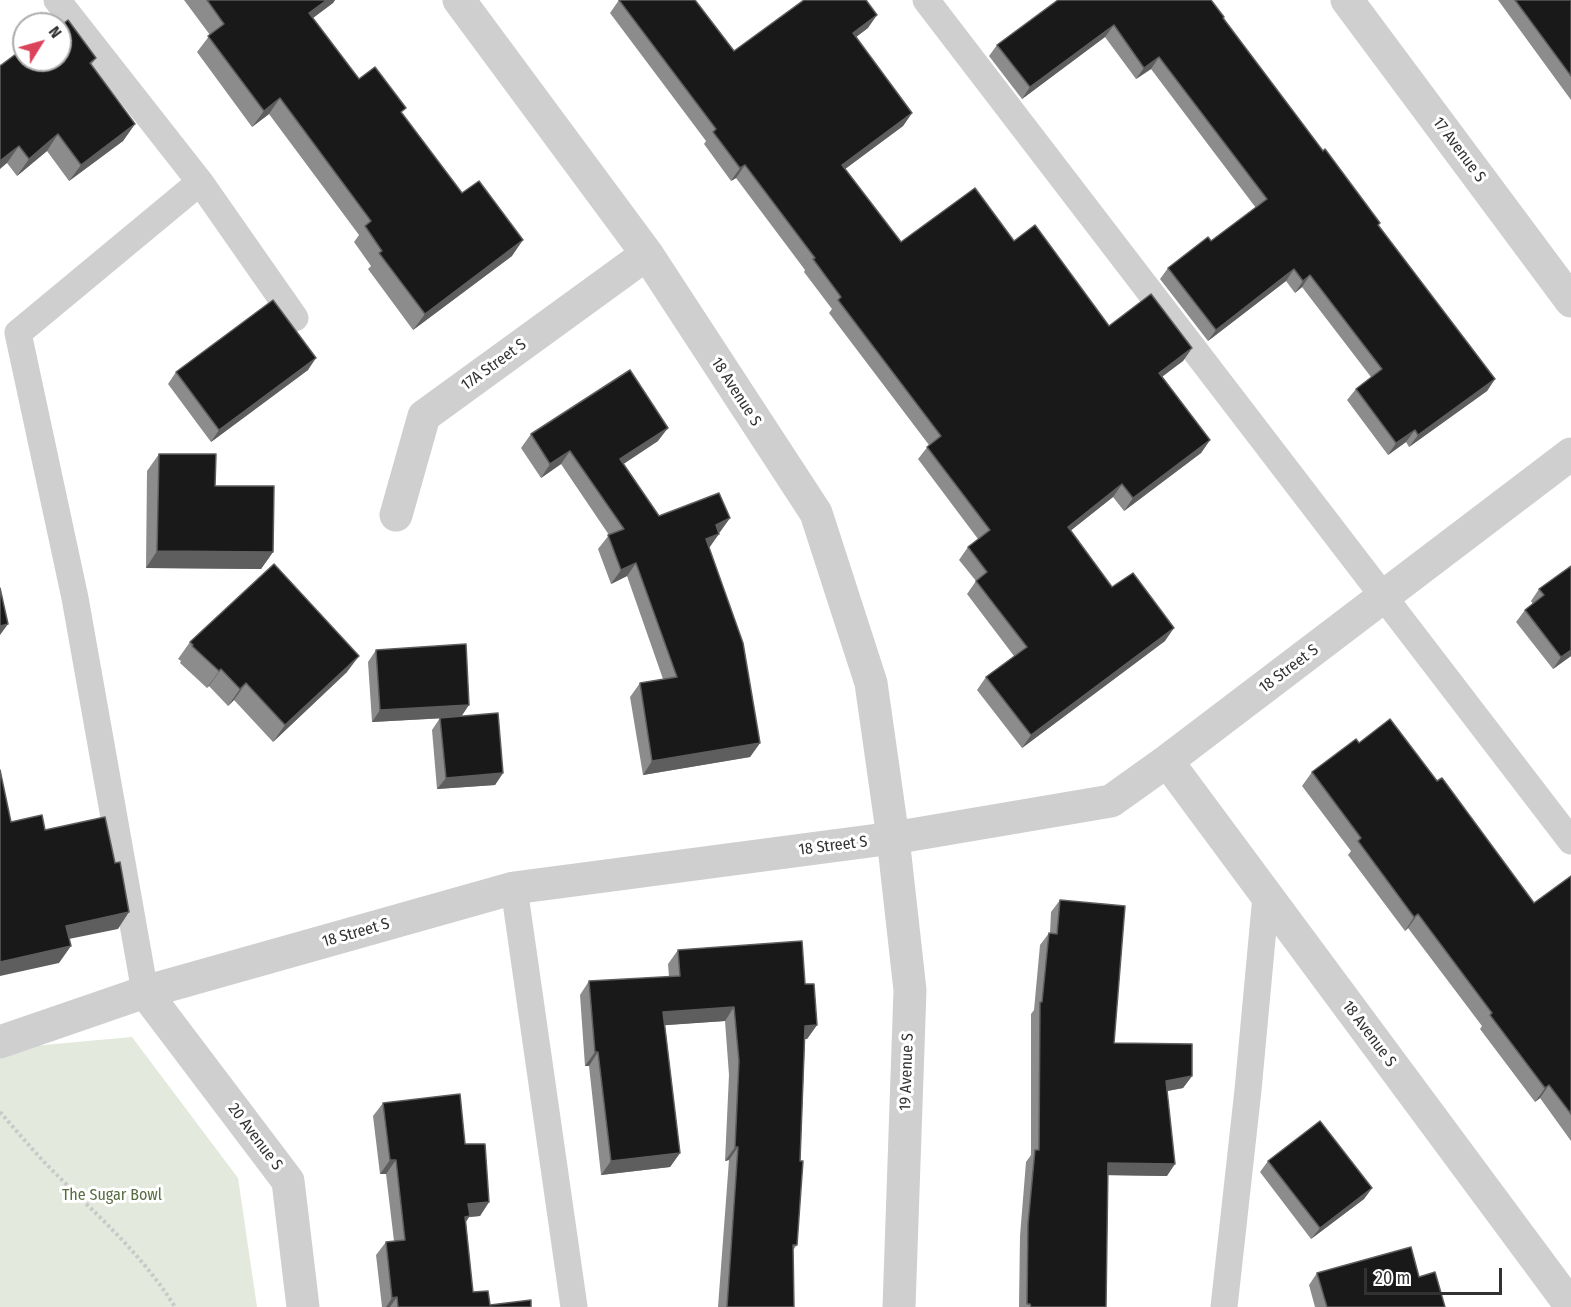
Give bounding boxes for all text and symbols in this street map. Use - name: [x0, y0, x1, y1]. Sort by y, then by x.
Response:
- north arrow: [12, 12, 72, 72]
- text: N: [45, 23, 66, 42]
- street label: 17 Avenue S: [1428, 114, 1490, 186]
- street label: 17A Street S: [458, 335, 530, 395]
- street label: 18 Avenue S: [707, 354, 765, 430]
- street label: 18 Street S: [1256, 641, 1322, 697]
- street label: 18 Street S: [798, 832, 868, 860]
- street label: 18 Street S: [320, 914, 392, 952]
- street label: 18 Avenue S: [1338, 997, 1400, 1071]
- street label: 19 Avenue S: [896, 1033, 918, 1111]
- street label: 20 Avenue S: [224, 1100, 286, 1174]
- park label: The Sugar Bowl: [62, 1186, 162, 1206]
- scale bar: [1367, 1256, 1505, 1294]
- text: 20 m: [1375, 1267, 1410, 1289]

